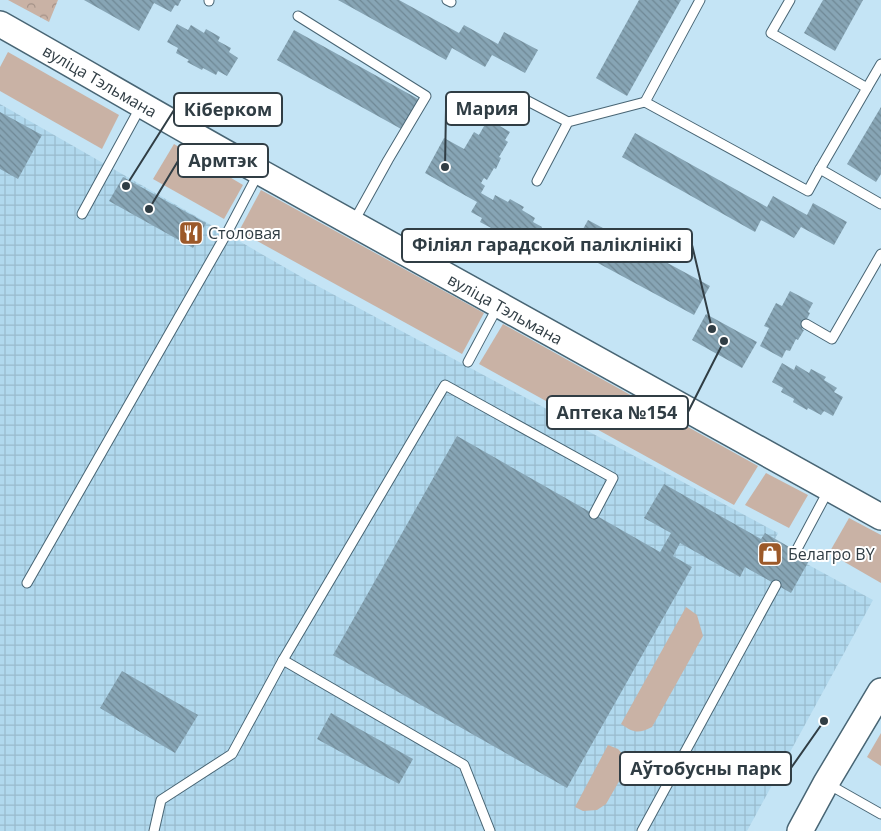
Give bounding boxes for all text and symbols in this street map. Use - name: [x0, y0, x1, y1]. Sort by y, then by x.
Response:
- street label: вуліца Тэльмана: [39, 40, 161, 123]
- callout: Мария: [446, 92, 529, 125]
- callout: Кіберком: [174, 93, 282, 126]
- text: Мария: [456, 96, 518, 120]
- text: Кіберком: [184, 97, 272, 121]
- callout: Армтэк: [178, 144, 268, 177]
- text: Армтэк: [188, 148, 259, 172]
- restaurant icon: Столовая: [178, 220, 204, 246]
- place label: Столовая: [208, 222, 281, 244]
- callout: Філіял гарадской паліклінікі: [402, 229, 692, 262]
- text: Філіял гарадской паліклінікі: [412, 232, 682, 256]
- street label: вуліца Тэльмана: [444, 268, 567, 350]
- callout: Аптека №154: [547, 396, 688, 429]
- text: Аптека №154: [557, 400, 677, 424]
- shop icon: Белагро BY: [757, 541, 783, 567]
- place label: Белагро BY: [788, 543, 875, 565]
- callout: Аўтобусны парк: [620, 752, 791, 785]
- text: Аўтобусны парк: [630, 756, 783, 780]

